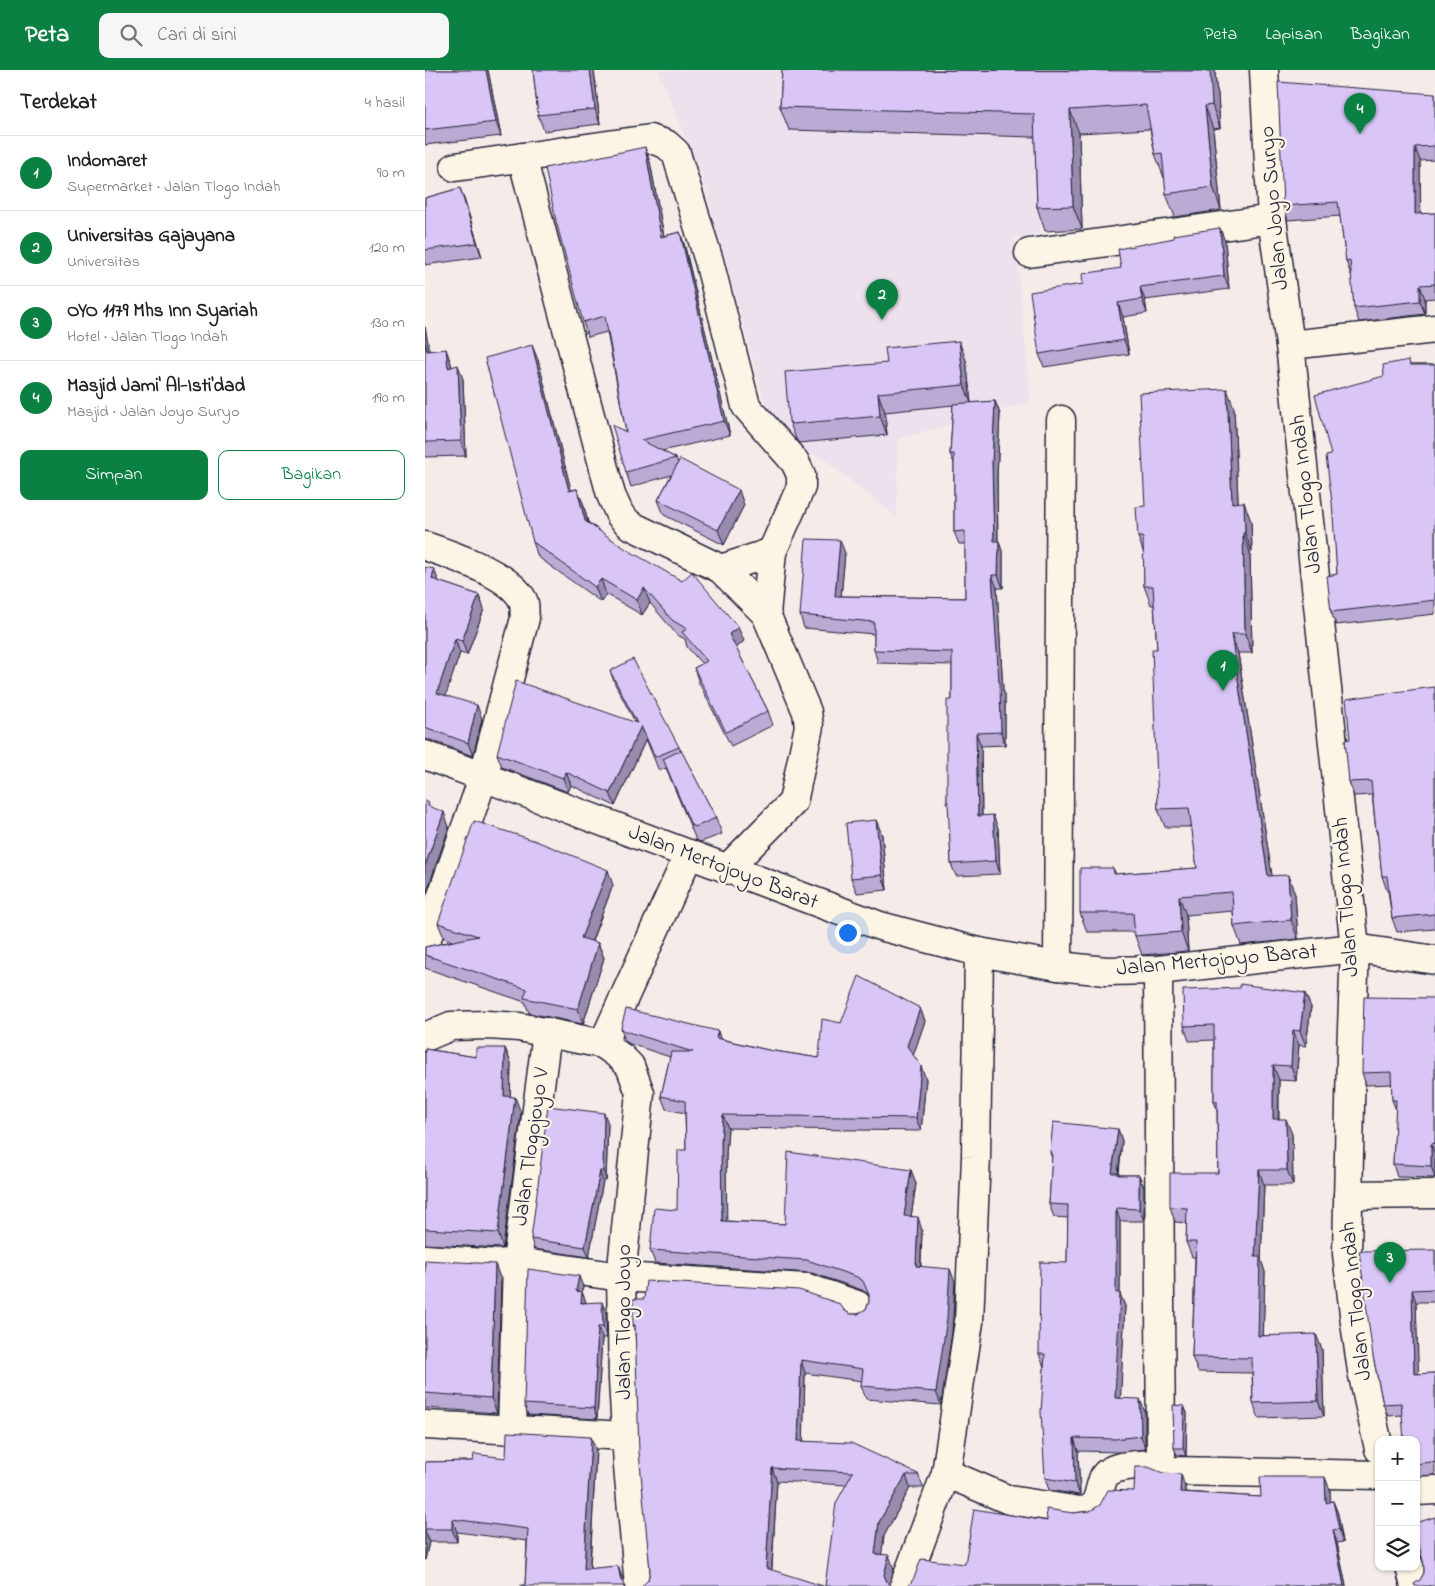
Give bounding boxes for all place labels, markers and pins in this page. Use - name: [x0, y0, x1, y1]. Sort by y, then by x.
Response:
- pin: 4: [1344, 93, 1376, 134]
- pin: 2: [866, 279, 898, 320]
- pin: 1: [1207, 650, 1239, 691]
- pin: 3: [1374, 1242, 1406, 1283]

